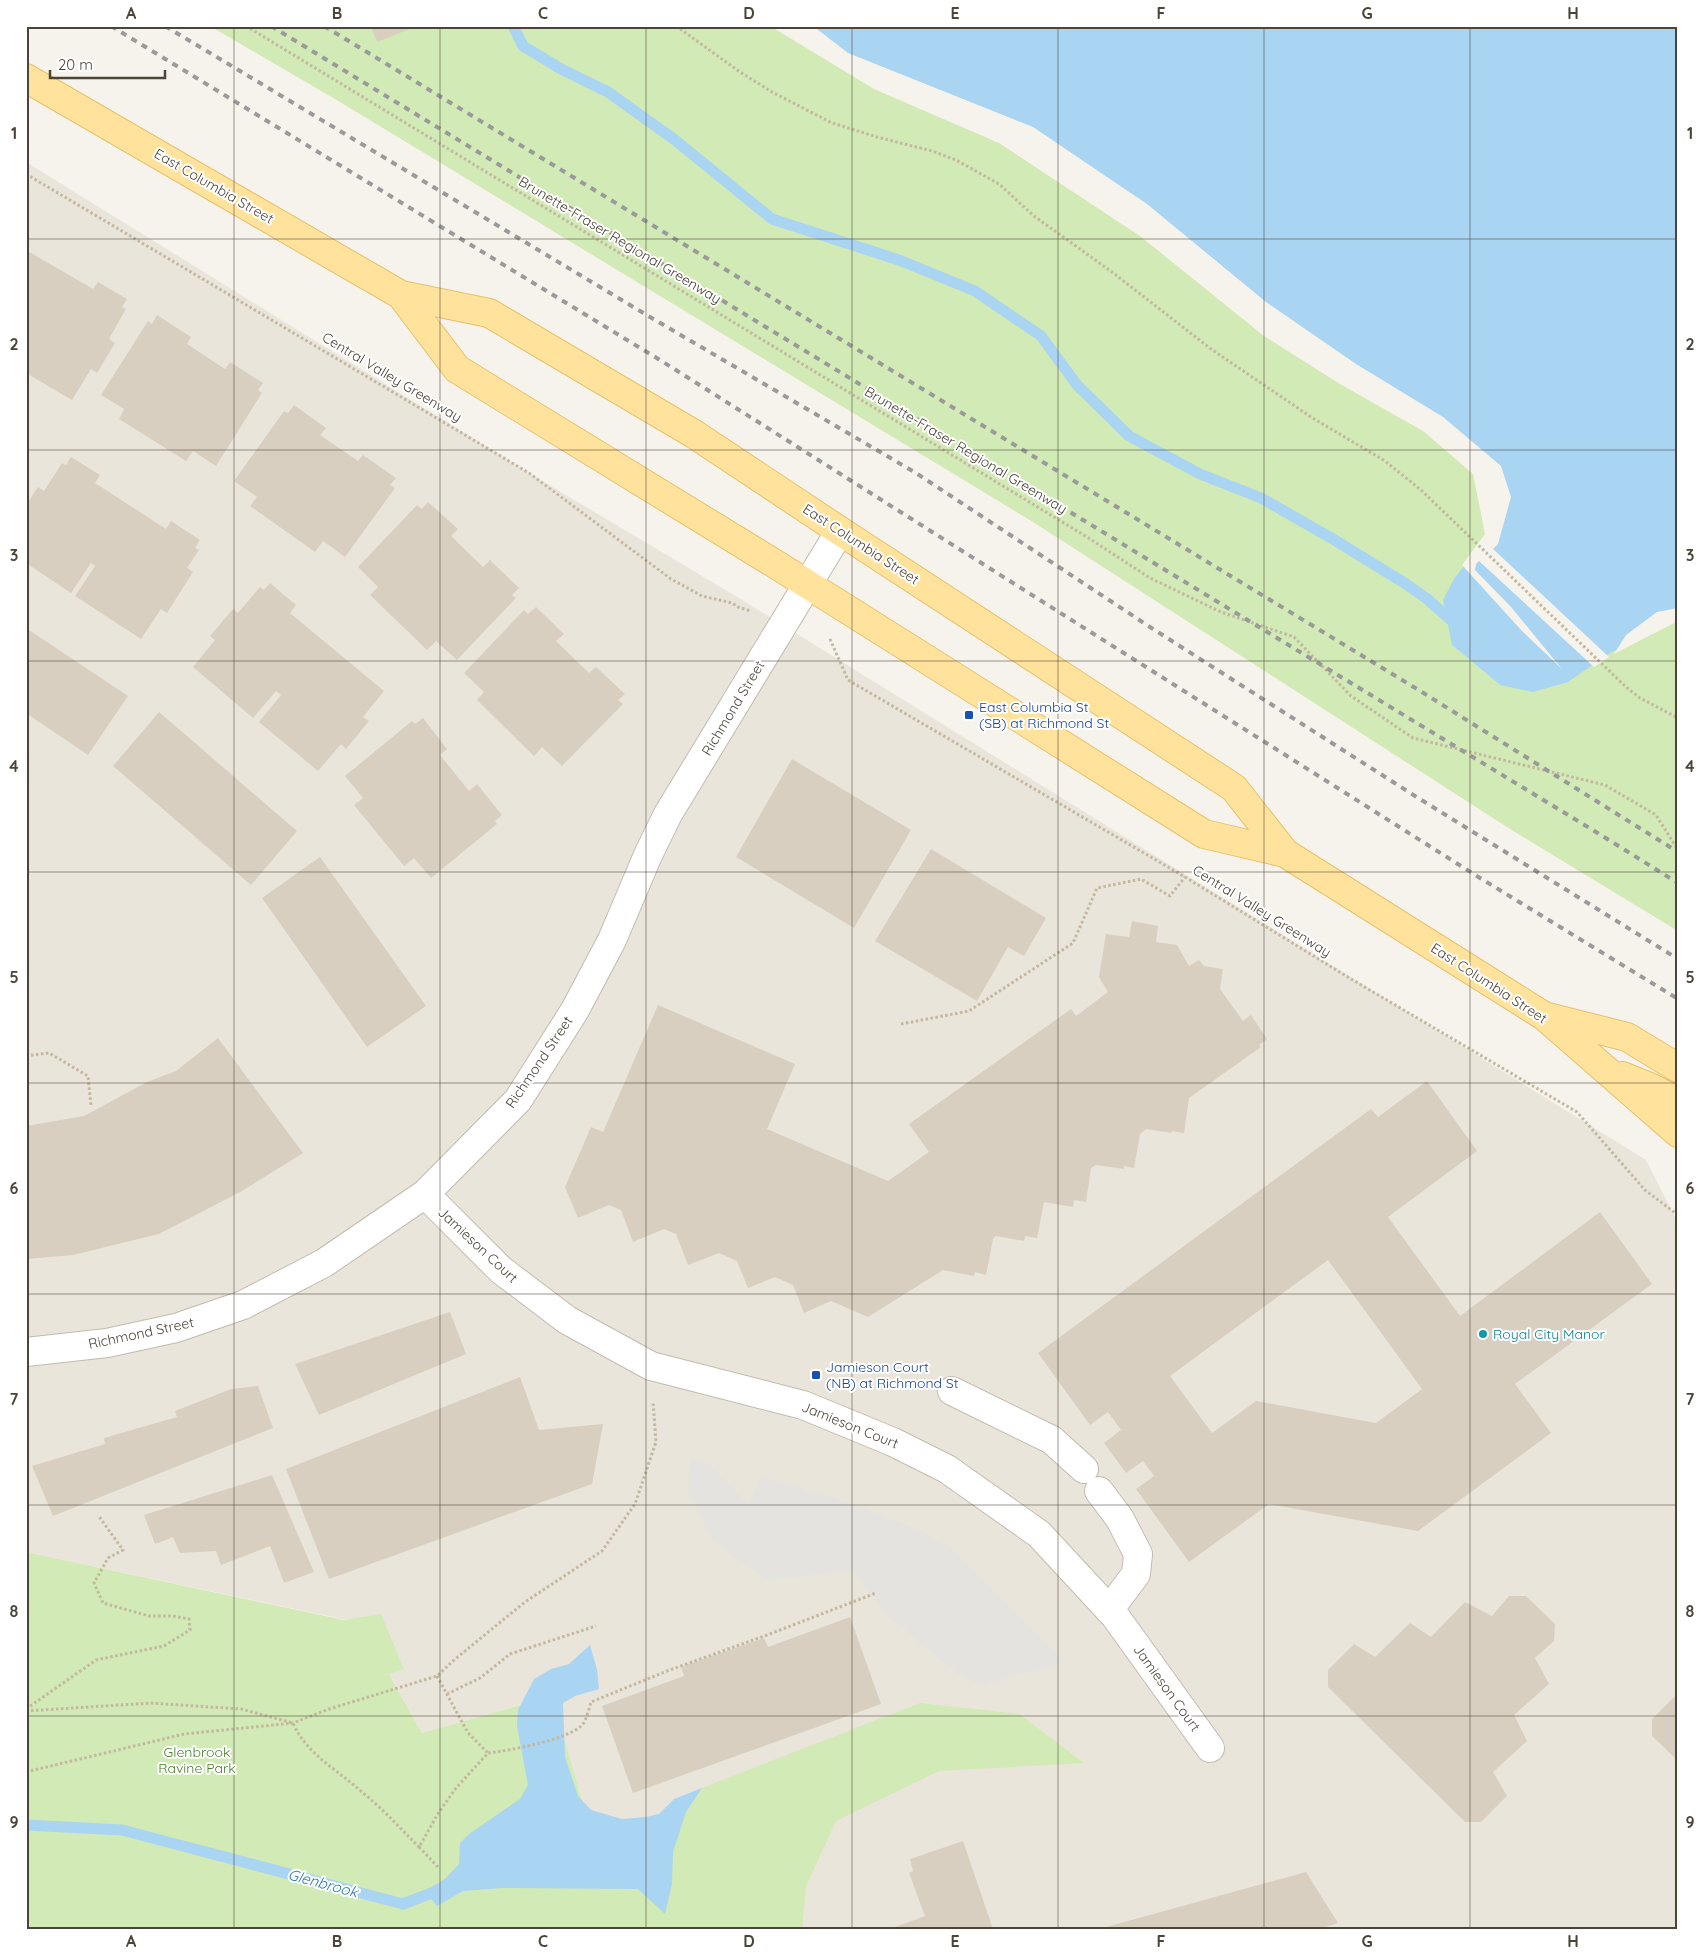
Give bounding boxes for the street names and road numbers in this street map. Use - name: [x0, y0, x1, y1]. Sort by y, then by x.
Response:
- street label: East Columbia Street: [151, 144, 277, 228]
- street label: Brunette-Fraser Regional Greenway: [515, 172, 725, 308]
- street label: Central Valley Greenway: [319, 328, 465, 426]
- street label: Brunette-Fraser Regional Greenway: [861, 382, 1071, 518]
- street label: East Columbia Street: [799, 500, 923, 588]
- street label: Richmond Street: [698, 657, 769, 759]
- street label: Central Valley Greenway: [1189, 861, 1335, 961]
- street label: East Columbia Street: [1427, 939, 1551, 1027]
- street label: Richmond Street: [501, 1012, 577, 1112]
- street label: Jamieson Court: [434, 1203, 522, 1287]
- street label: Richmond Street: [87, 1313, 196, 1353]
- street label: Jamieson Court: [799, 1397, 901, 1453]
- street label: Jamieson Court: [1130, 1641, 1205, 1735]

